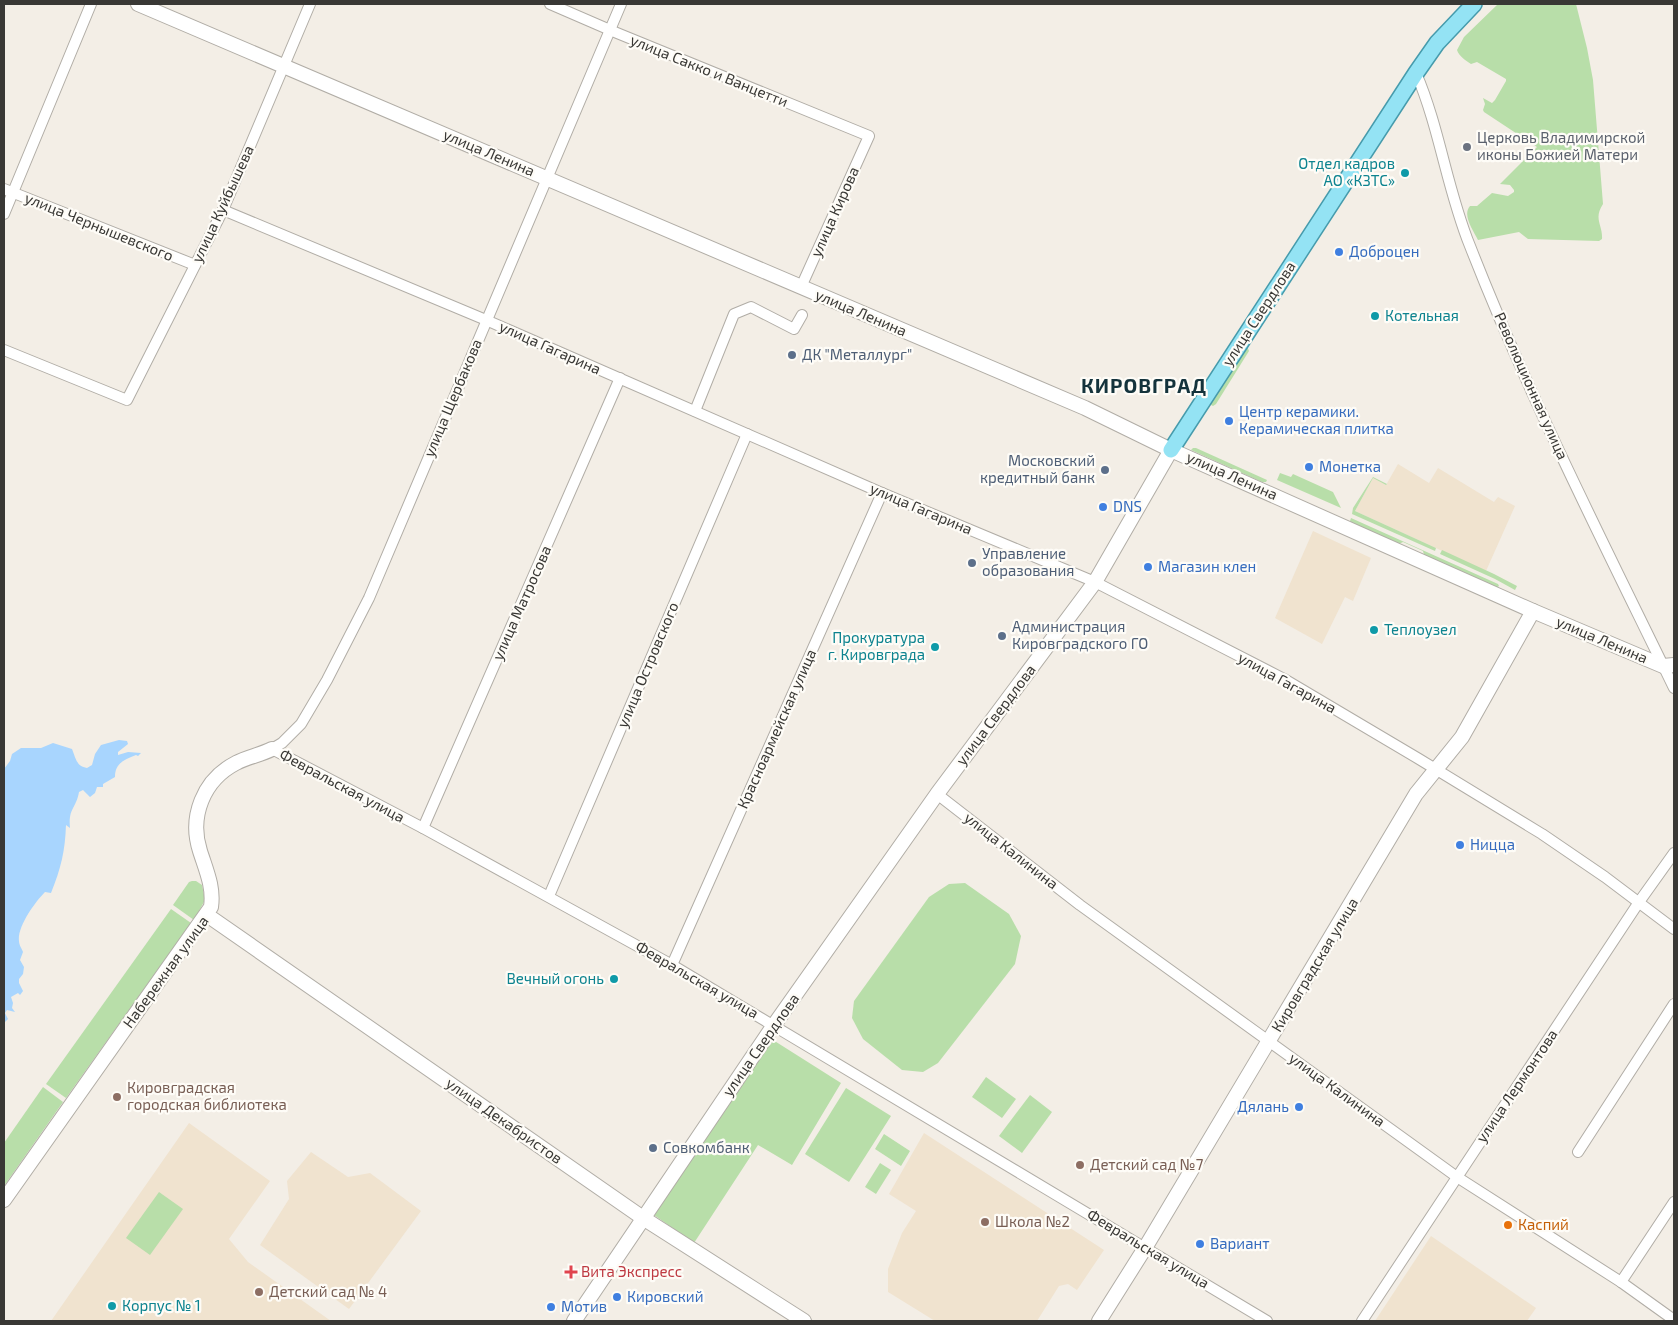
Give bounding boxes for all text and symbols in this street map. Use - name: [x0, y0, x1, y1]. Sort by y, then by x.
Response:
- street label: улица Сакко и Ванцетти: [627, 30, 791, 111]
- street label: улица Ленина: [441, 125, 538, 180]
- place label: Церковь Владимирской иконы Божией Матери: [1477, 128, 1645, 163]
- marker: Церковь Владимирской иконы Божией Матери: [1461, 141, 1473, 153]
- street label: улица Куйбышева: [187, 142, 258, 265]
- place label: Отдел кадров АО «КЗТС»: [1298, 154, 1395, 189]
- street label: улица Кирова: [806, 164, 863, 260]
- marker: Отдел кадров АО «КЗТС»: [1399, 167, 1411, 179]
- street label: улица Чернышевского: [22, 188, 176, 265]
- place label: Доброцен: [1349, 242, 1420, 260]
- marker: Доброцен: [1333, 246, 1345, 258]
- street label: улица Свердлова: [1218, 258, 1300, 370]
- street label: улица Ленина: [813, 285, 910, 340]
- place label: Котельная: [1385, 306, 1459, 324]
- street label: Революционная улица: [1490, 309, 1573, 462]
- marker: Котельная: [1369, 310, 1381, 322]
- street label: улица Гагарина: [496, 317, 604, 378]
- street label: улица Щербакова: [419, 336, 486, 460]
- place label: ДК "Металлург": [802, 345, 912, 364]
- marker: ДК "Металлург": [786, 349, 798, 361]
- district label: КИРОВГРАД: [1081, 373, 1207, 397]
- place label: Центр керамики. Керамическая плитка: [1239, 402, 1394, 437]
- marker: Центр керамики. Керамическая плитка: [1223, 415, 1235, 427]
- street label: улица Ленина: [1184, 447, 1281, 504]
- place label: Московский кредитный банк: [980, 451, 1095, 486]
- place label: Монетка: [1319, 457, 1381, 475]
- marker: Монетка: [1303, 461, 1315, 473]
- marker: Московский кредитный банк: [1099, 464, 1111, 476]
- street label: улица Гагарина: [867, 478, 975, 539]
- place label: DNS: [1113, 497, 1142, 515]
- marker: DNS: [1097, 501, 1109, 513]
- street label: улица Матросова: [488, 542, 555, 663]
- place label: Управление образования: [982, 544, 1074, 579]
- marker: Управление образования: [966, 557, 978, 569]
- place label: Магазин клен: [1158, 557, 1256, 575]
- marker: Магазин клен: [1142, 561, 1154, 573]
- street label: улица Островского: [612, 599, 683, 731]
- street label: улица Ленина: [1554, 612, 1651, 667]
- place label: Администрация Кировградского ГО: [1012, 617, 1148, 652]
- place label: Теплоузел: [1384, 620, 1457, 639]
- marker: Теплоузел: [1368, 624, 1380, 636]
- place label: Прокуратура г. Кировграда: [828, 628, 925, 663]
- marker: Администрация Кировградского ГО: [996, 630, 1008, 642]
- marker: Прокуратура г. Кировграда: [929, 641, 941, 653]
- street label: Красноармейская улица: [733, 646, 820, 812]
- street label: улица Гагарина: [1235, 648, 1340, 717]
- street label: улица Свердлова: [952, 661, 1040, 769]
- street label: Февральская улица: [276, 745, 408, 827]
- street label: улица Калинина: [960, 808, 1062, 893]
- place label: Ницца: [1470, 835, 1515, 853]
- marker: Ницца: [1454, 839, 1466, 851]
- street label: Кировградская улица: [1267, 894, 1362, 1035]
- street label: Набережная улица: [119, 912, 213, 1031]
- street label: Февральская улица: [632, 937, 762, 1023]
- place label: Вечный огонь: [507, 969, 604, 987]
- marker: Вечный огонь: [608, 973, 620, 985]
- street label: улица Свердлова: [718, 990, 803, 1100]
- street label: улица Лермонтова: [1472, 1025, 1562, 1146]
- street label: улица Калинина: [1285, 1048, 1389, 1131]
- street label: улица Декабристов: [442, 1073, 566, 1168]
- place label: Кировградская городская библиотека: [127, 1078, 287, 1113]
- marker: Кировградская городская библиотека: [111, 1091, 123, 1103]
- place label: Дялань: [1237, 1097, 1289, 1115]
- marker: Дялань: [1293, 1101, 1305, 1113]
- place label: Совкомбанк: [663, 1138, 750, 1156]
- marker: Совкомбанк: [647, 1142, 659, 1154]
- place label: Детский сад №7: [1090, 1155, 1204, 1173]
- marker: Детский сад №7: [1074, 1159, 1086, 1171]
- street label: Февральская улица: [1084, 1205, 1213, 1293]
- place label: Школа №2: [995, 1212, 1070, 1230]
- place label: Каспий: [1518, 1215, 1569, 1233]
- marker: Школа №2: [979, 1216, 991, 1228]
- marker: Каспий: [1502, 1219, 1514, 1231]
- place label: Вариант: [1210, 1234, 1270, 1252]
- marker: Вариант: [1194, 1238, 1206, 1250]
- place label: Вита Экспресс: [581, 1262, 682, 1280]
- marker: Вита Экспресс: [565, 1266, 577, 1278]
- place label: Детский сад № 4: [269, 1282, 387, 1300]
- marker: Детский сад № 4: [253, 1286, 265, 1298]
- place label: Кировский: [627, 1287, 703, 1305]
- marker: Кировский: [611, 1291, 623, 1303]
- place label: Корпус № 1: [122, 1296, 201, 1315]
- place label: Мотив: [561, 1297, 607, 1315]
- marker: Корпус № 1: [106, 1300, 118, 1312]
- marker: Мотив: [545, 1301, 557, 1313]

